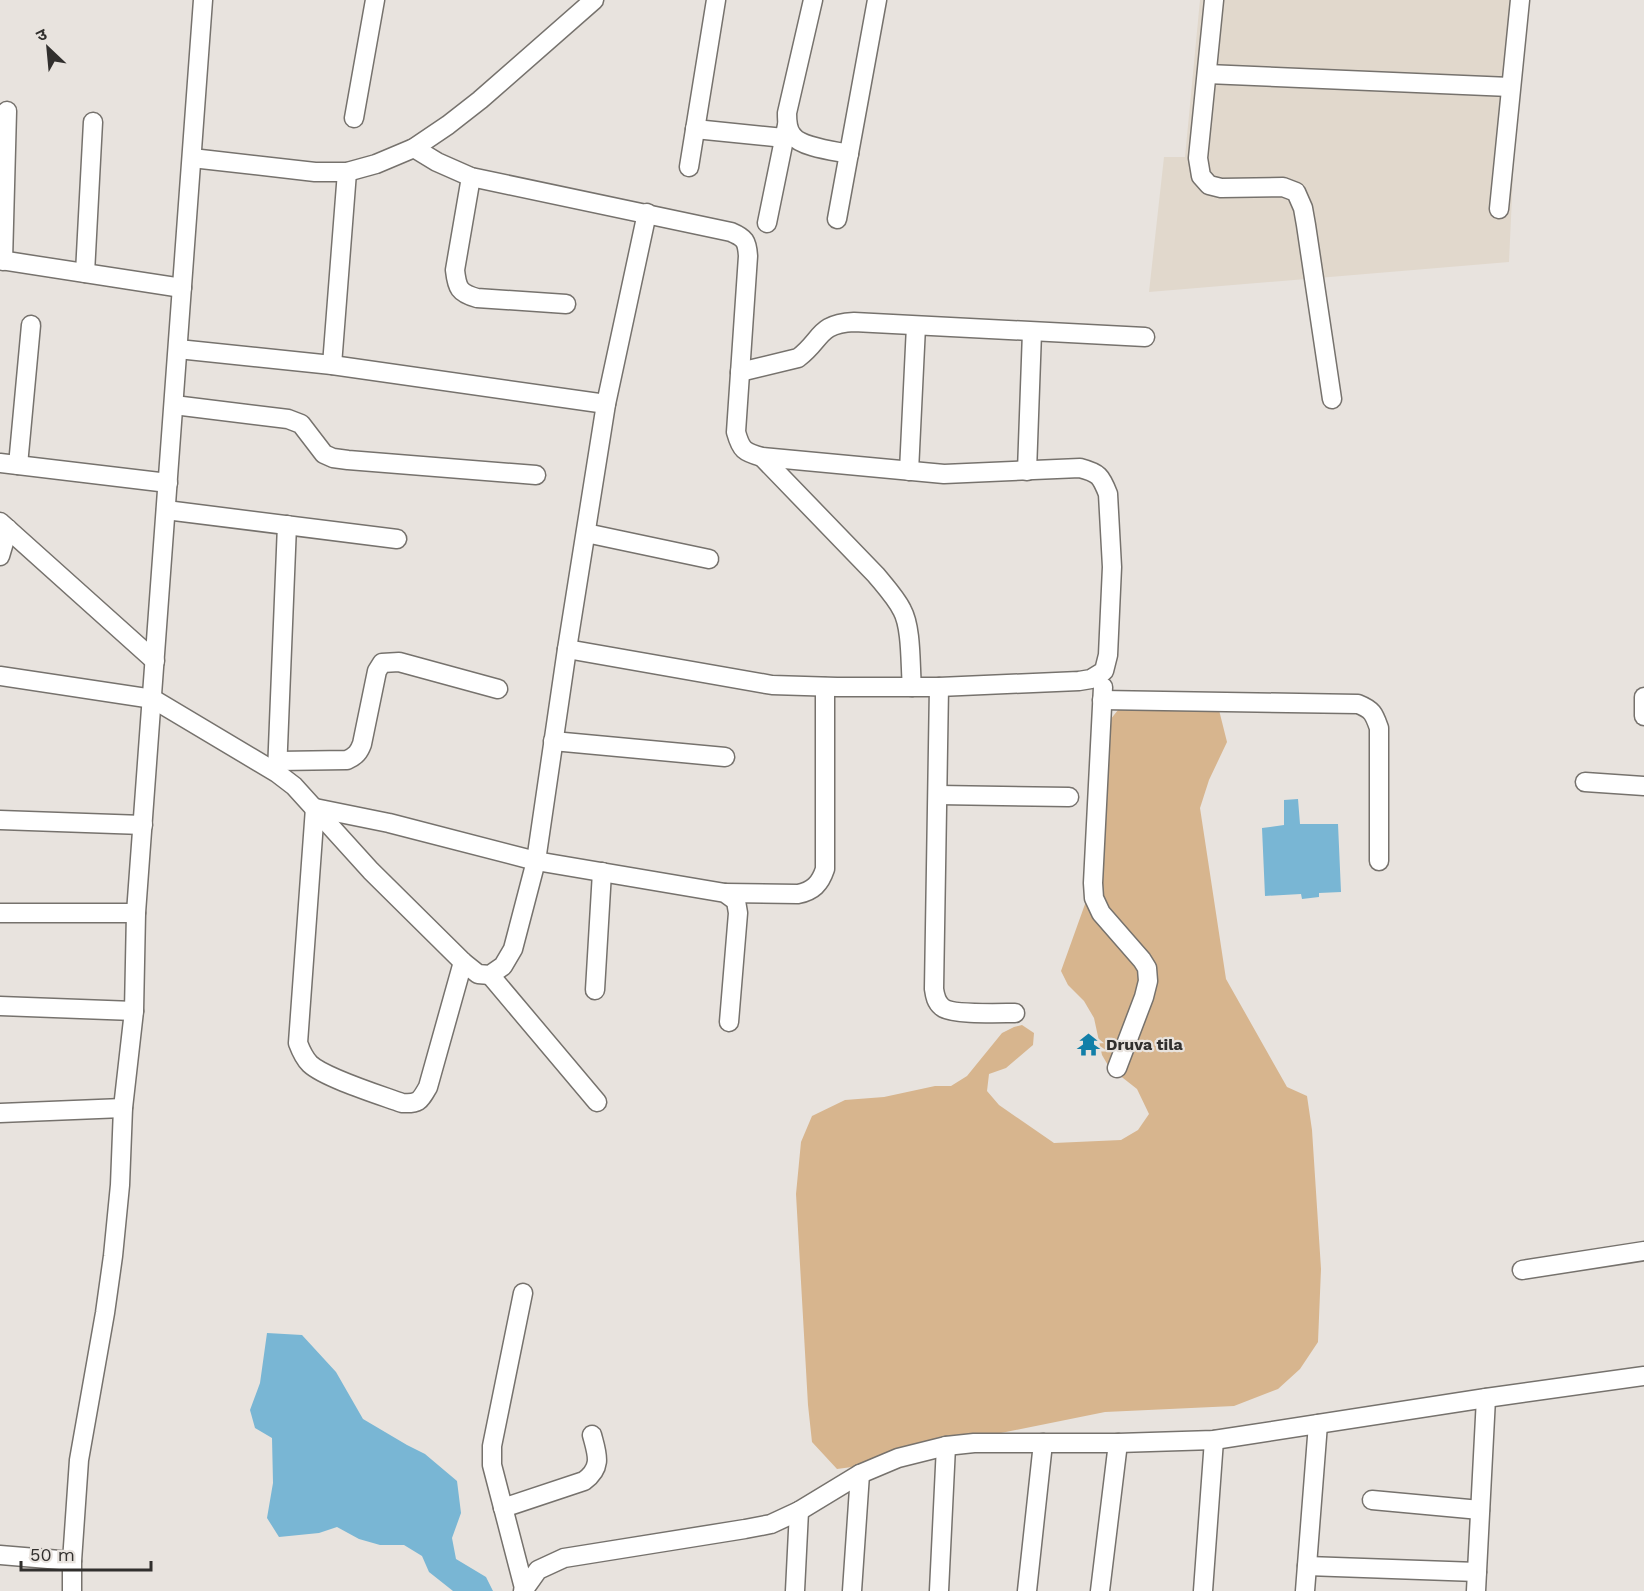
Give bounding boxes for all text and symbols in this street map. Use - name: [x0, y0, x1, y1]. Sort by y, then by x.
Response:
- north arrow: [18, 18, 78, 78]
- text: उ: [33, 24, 51, 46]
- temple icon: Druva tila: [1075, 1031, 1101, 1057]
- place label: Druva tila: [1106, 1035, 1184, 1054]
- scale bar: [21, 1534, 152, 1572]
- text: 50 m: [30, 1544, 75, 1565]

